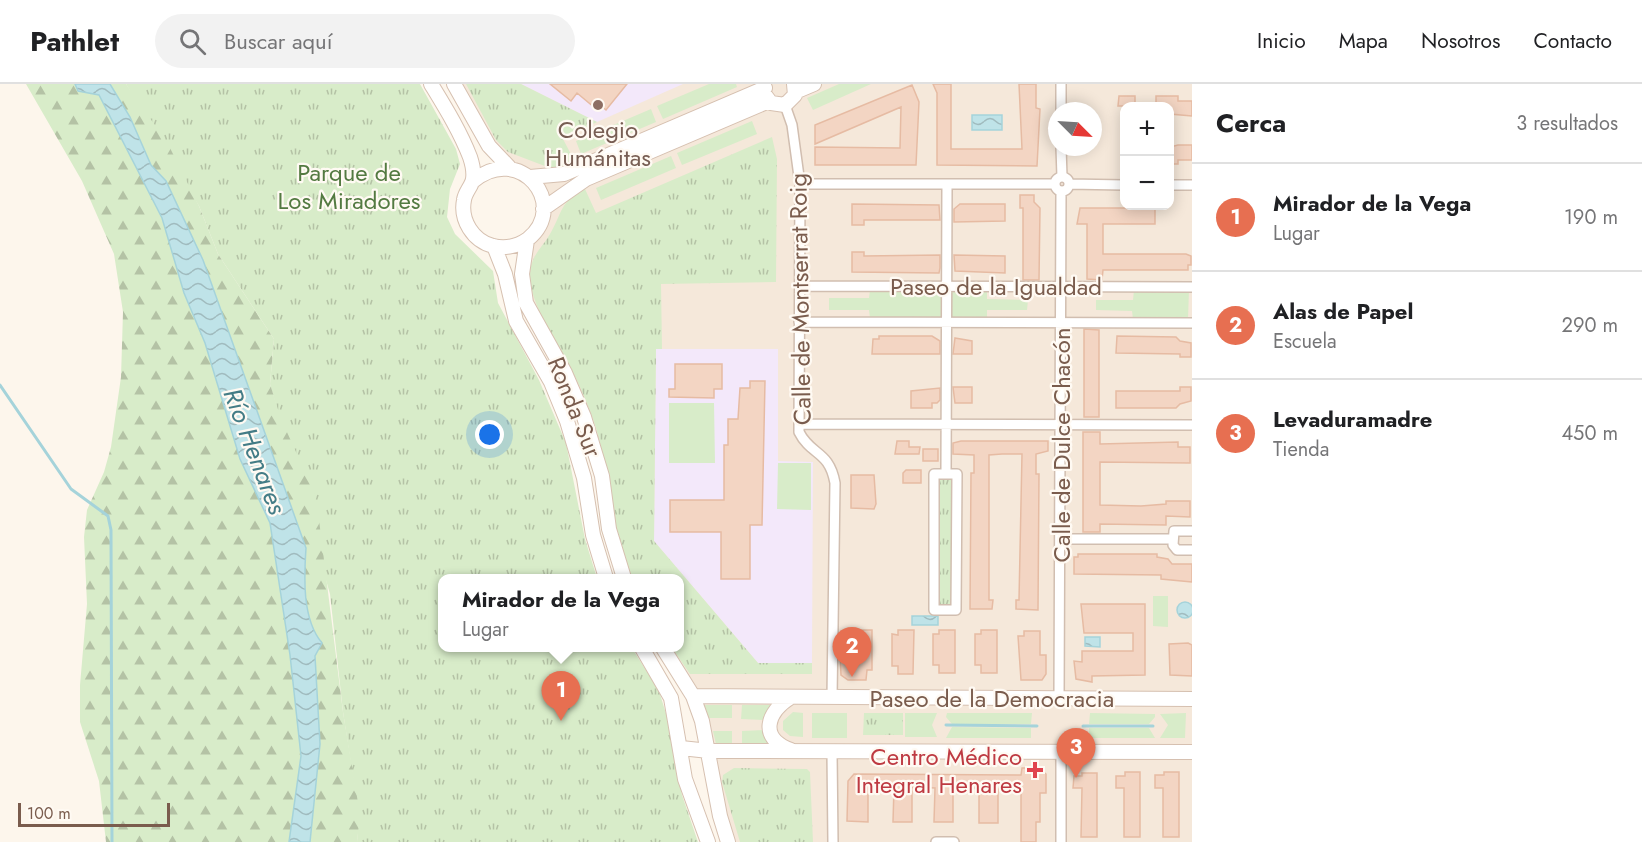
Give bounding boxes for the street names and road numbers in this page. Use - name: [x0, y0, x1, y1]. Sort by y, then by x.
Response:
- street label: Calle de Montserrat Roig: [780, 173, 820, 425]
- street label: Paseo de la Igualdad: [890, 269, 1102, 304]
- street label: Calle de Dulce Chacón: [1044, 327, 1079, 563]
- street label: Ronda Sur: [539, 352, 611, 463]
- street label: Paseo de la Democracia: [870, 681, 1114, 716]

